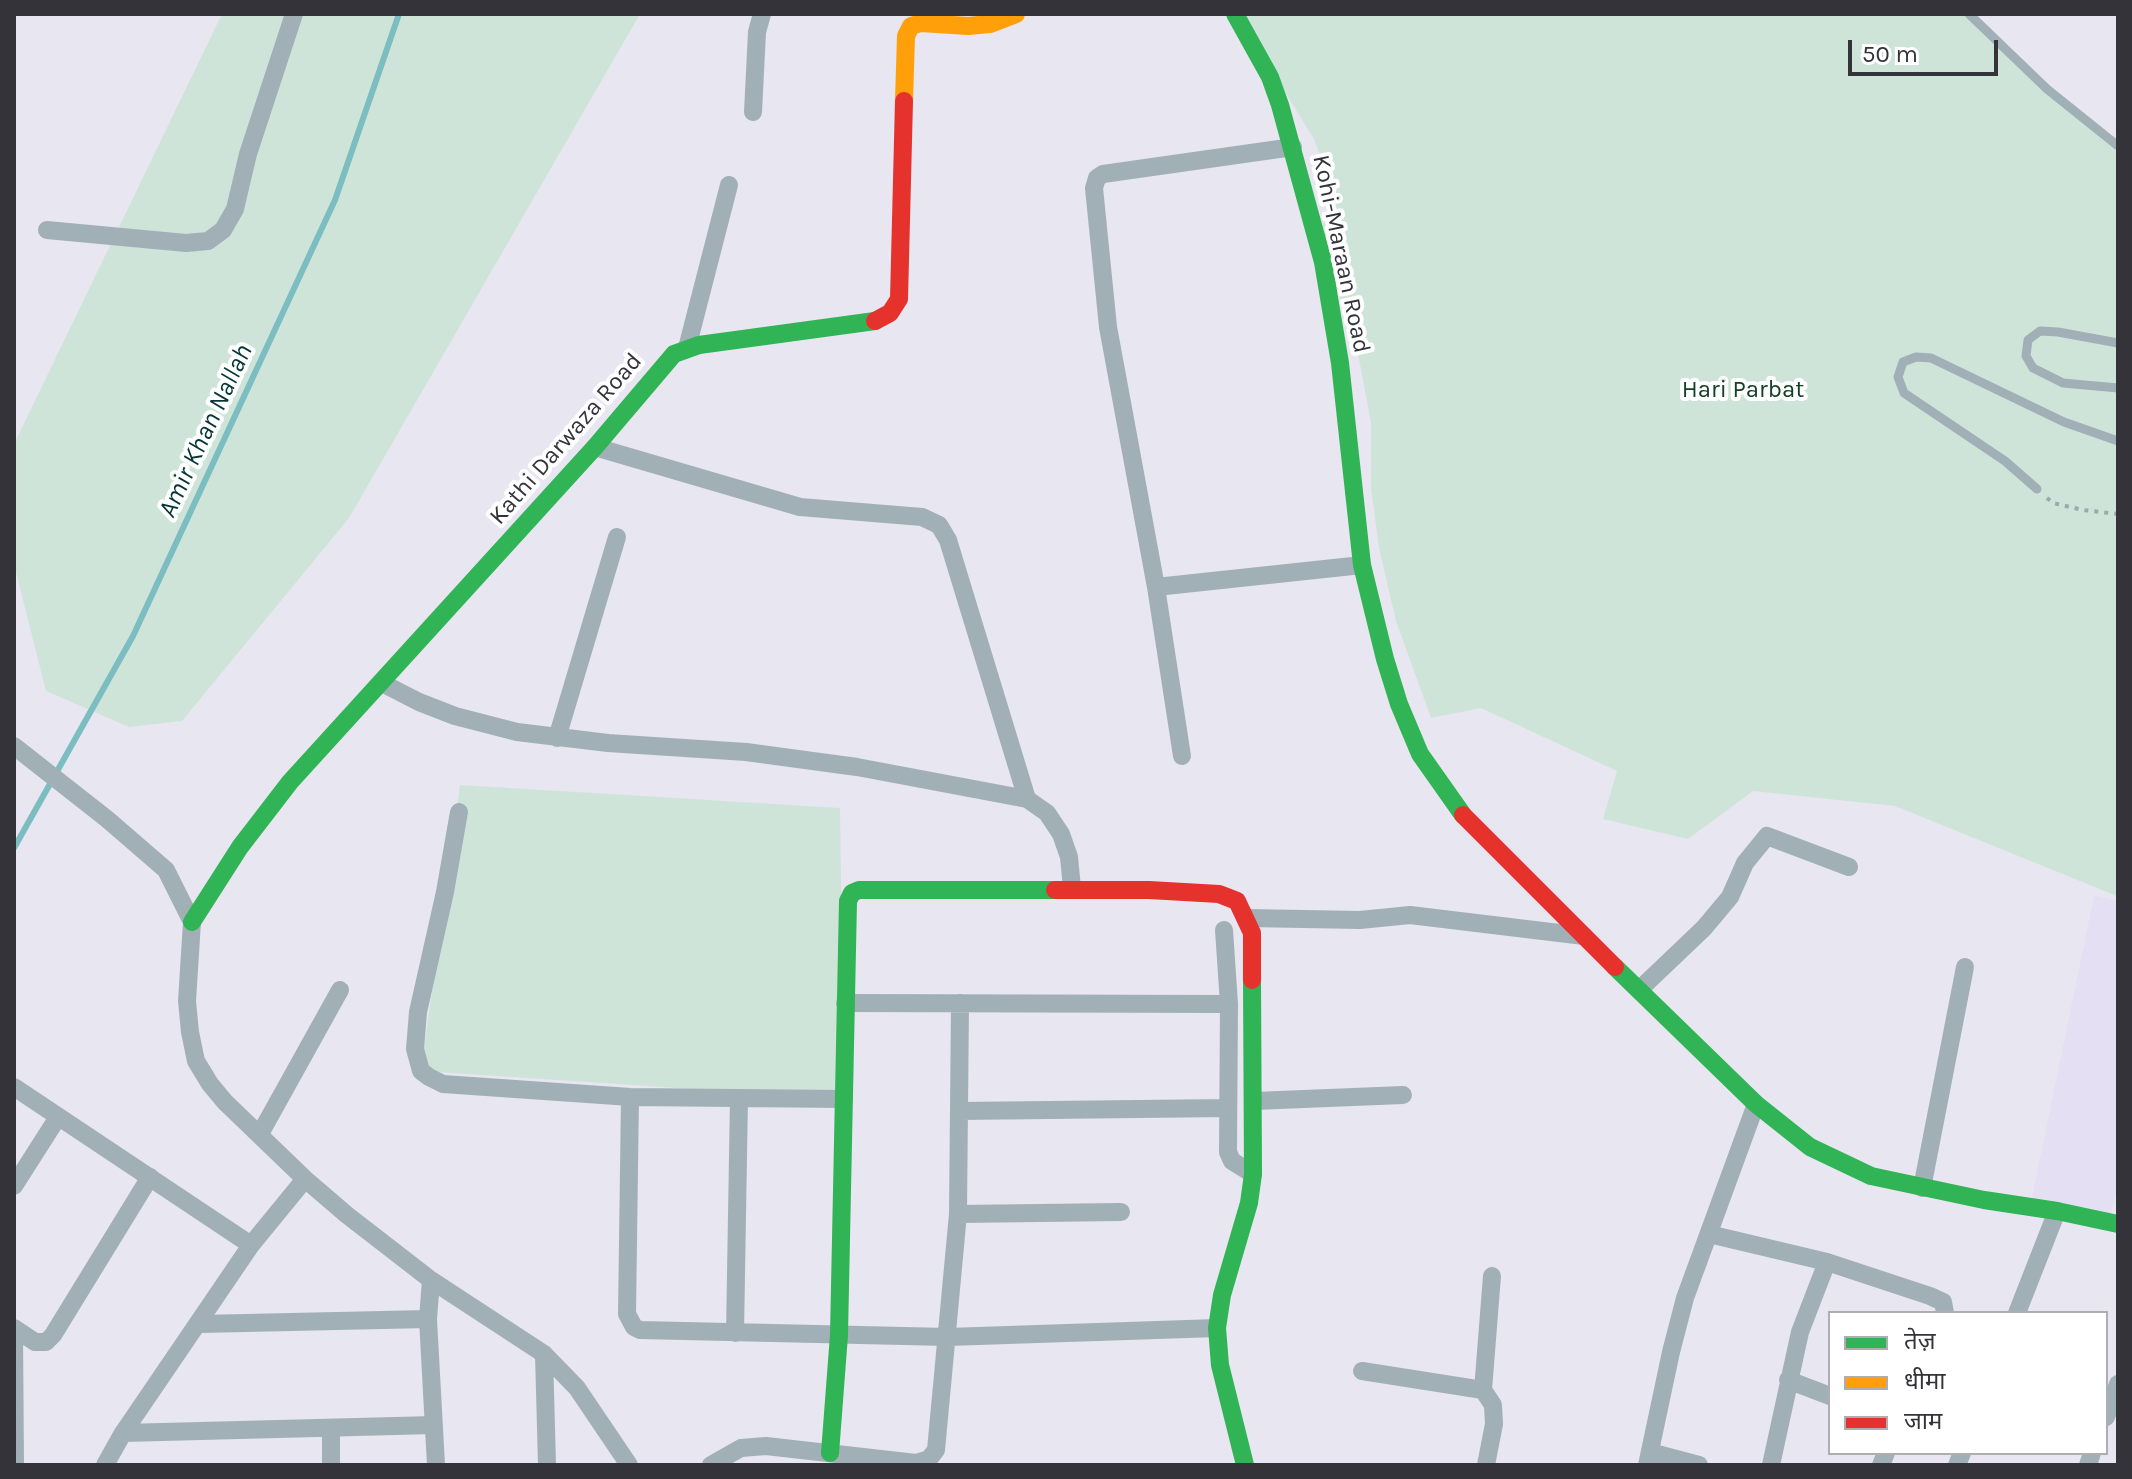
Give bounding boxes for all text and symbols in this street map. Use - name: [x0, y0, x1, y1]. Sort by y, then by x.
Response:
- scale bar: [1852, 24, 2002, 74]
- text: 50 m: [1862, 40, 1918, 68]
- street label: Kohi-Maraan Road: [1306, 152, 1376, 356]
- water label: Amir Khan Nallah: [152, 339, 260, 523]
- street label: Kathi Darwaza Road: [484, 347, 648, 531]
- park label: Hari Parbat: [1682, 376, 1804, 404]
- legend: [1828, 1311, 2108, 1455]
- text: तेज़: [1904, 1327, 1936, 1355]
- text: धीमा: [1904, 1367, 1946, 1395]
- text: जाम: [1904, 1407, 1942, 1435]

